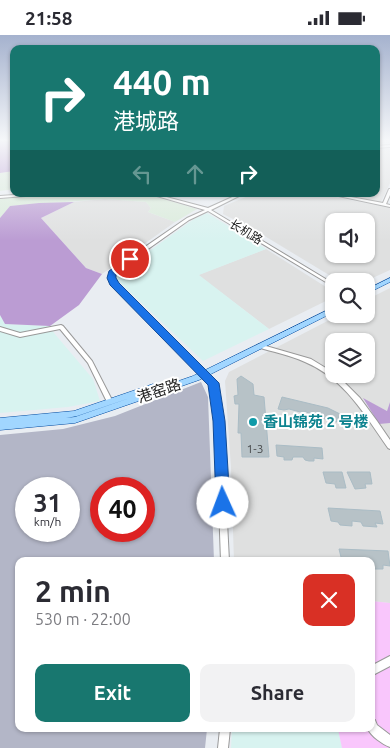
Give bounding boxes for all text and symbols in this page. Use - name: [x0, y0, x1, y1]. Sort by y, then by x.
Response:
- text: 21:58: [25, 7, 73, 29]
- text: 440 m: [113, 62, 211, 102]
- icon: right: [30, 65, 95, 130]
- text: 港城路: [113, 108, 179, 133]
- icon: left: [128, 160, 156, 188]
- icon: ahead: [181, 160, 209, 188]
- icon: right: [234, 160, 262, 188]
- map controls: [325, 213, 375, 383]
- button: sound: [325, 213, 375, 263]
- street label: 长机路: [227, 217, 265, 246]
- pin: [109, 238, 151, 280]
- icon: arrive: [116, 245, 144, 273]
- button: search: [325, 273, 375, 323]
- button: layers: [325, 333, 375, 383]
- street label: 港窑路: [135, 375, 183, 406]
- place label: 香山锦苑 2 号楼: [263, 413, 369, 430]
- marker: 香山锦苑 2 号楼: [247, 416, 259, 428]
- house number: 1-3: [246, 442, 264, 455]
- position arrow: [196, 476, 248, 528]
- speed limit sign: 40: [90, 477, 155, 542]
- text: 31: [33, 489, 62, 517]
- text: km/h: [34, 515, 61, 528]
- text: 2 min: [35, 574, 111, 608]
- button: close: [303, 574, 355, 626]
- text: 530 m · 22:00: [35, 610, 131, 628]
- button: Exit: [35, 664, 190, 722]
- button: Share: [200, 664, 355, 722]

